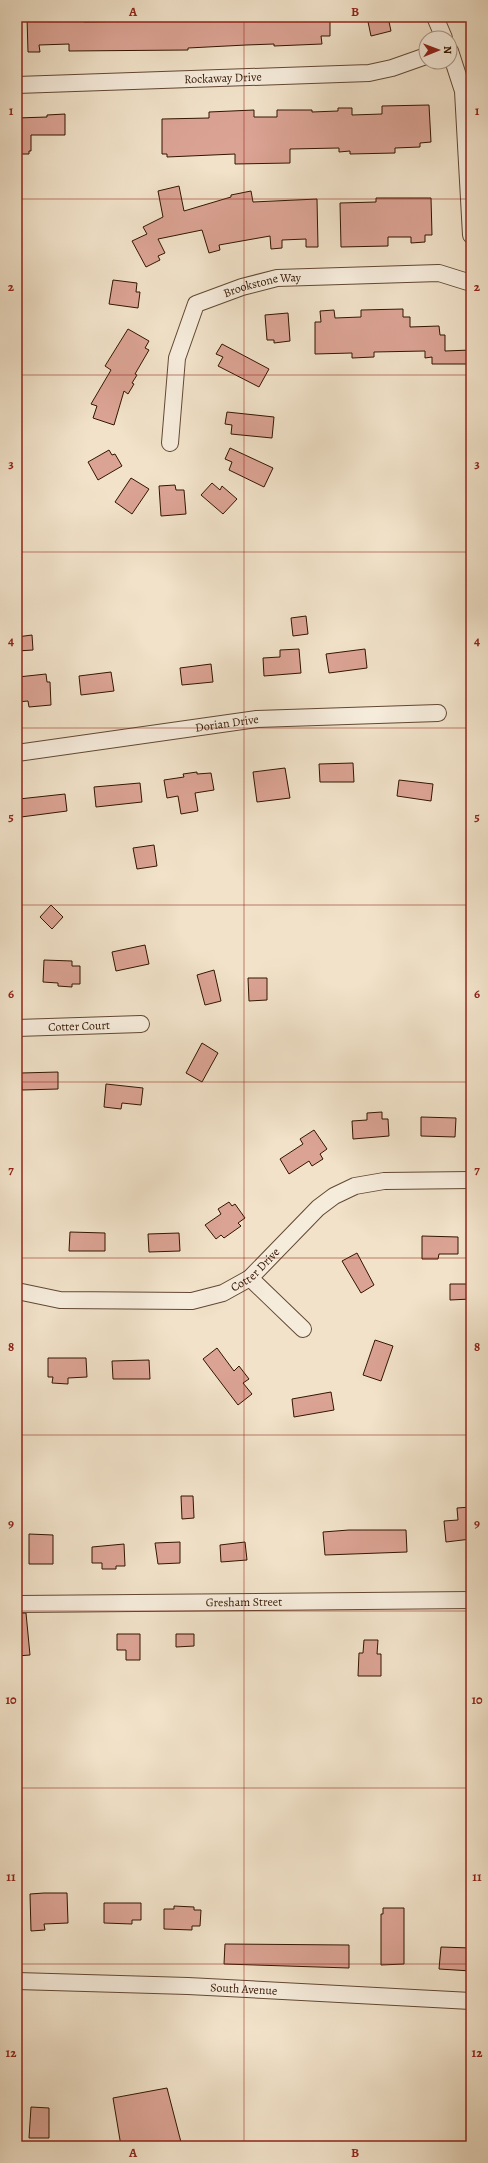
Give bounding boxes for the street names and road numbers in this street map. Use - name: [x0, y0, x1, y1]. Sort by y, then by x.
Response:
- street label: Rockaway Drive: [184, 69, 262, 87]
- street label: Brookstone Way: [221, 269, 302, 301]
- street label: Dorian Drive: [194, 711, 260, 736]
- street label: Cotter Court: [48, 1017, 110, 1035]
- street label: Cotter Drive: [228, 1244, 283, 1295]
- street label: Gresham Street: [206, 1594, 282, 1610]
- street label: South Avenue: [210, 1979, 278, 1999]

